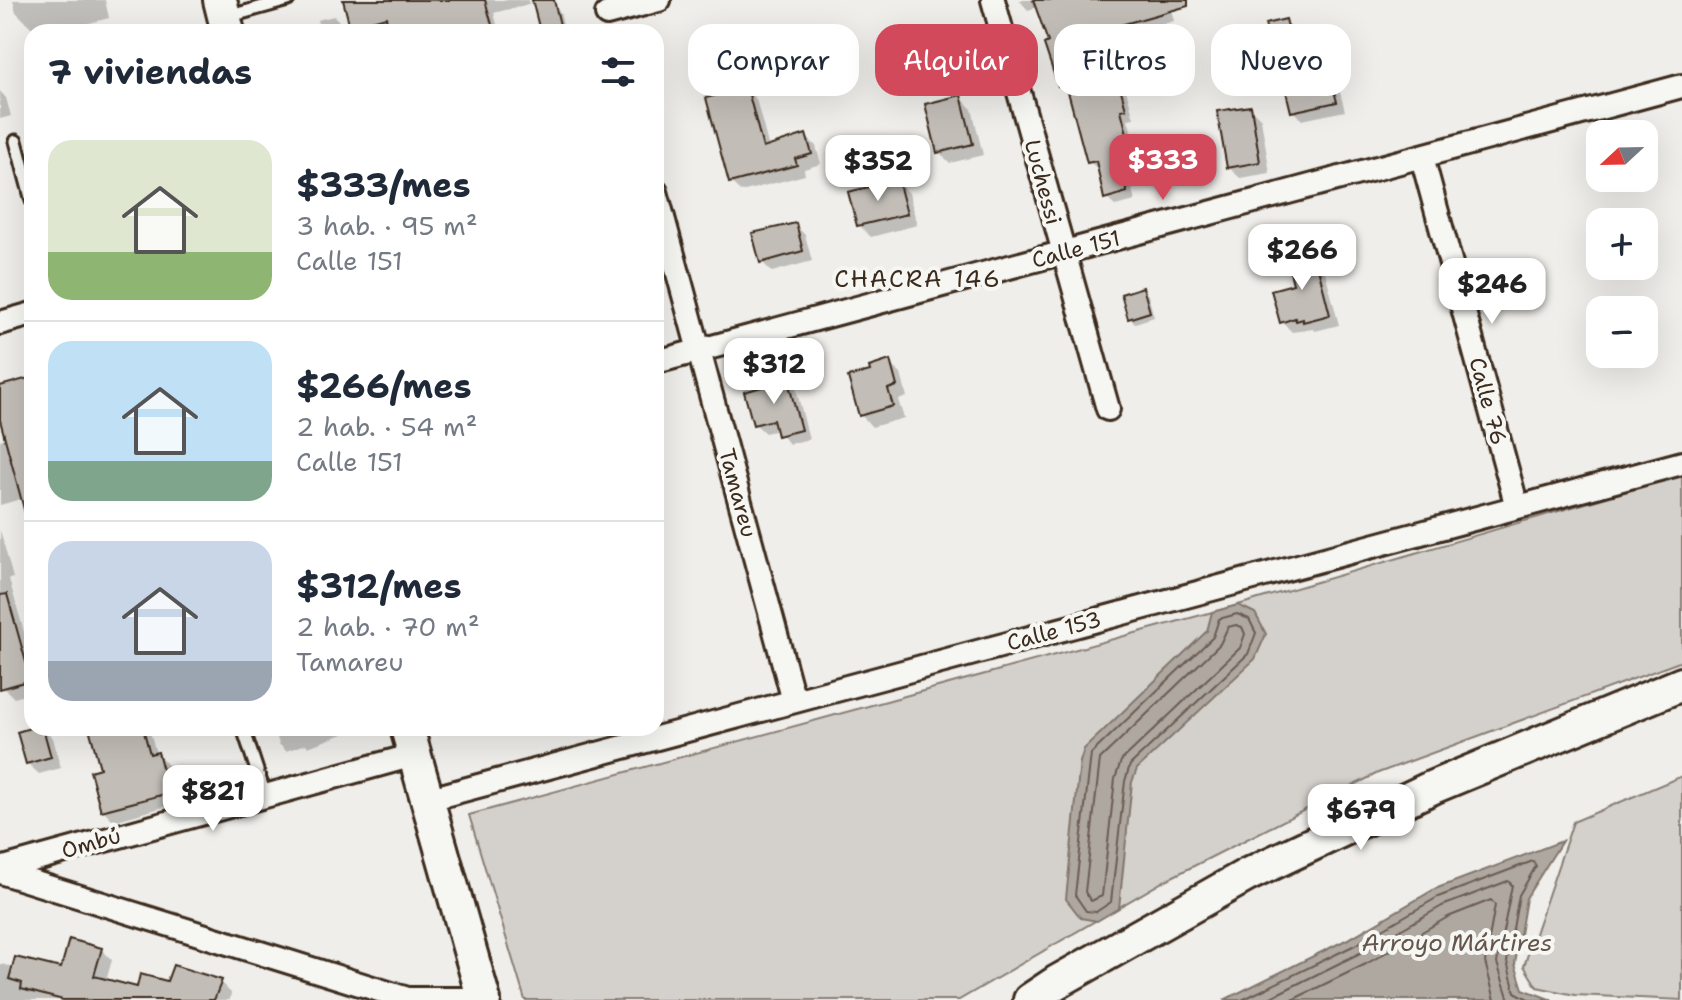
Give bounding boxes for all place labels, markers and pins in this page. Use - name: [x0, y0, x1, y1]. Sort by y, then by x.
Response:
- pin: $333: [1116, 134, 1210, 202]
- pin: $352: [831, 135, 925, 203]
- pin: $266: [1255, 224, 1349, 292]
- pin: $246: [1445, 258, 1539, 326]
- pin: $312: [727, 338, 821, 406]
- pin: $821: [166, 765, 260, 833]
- pin: $679: [1314, 784, 1408, 852]

